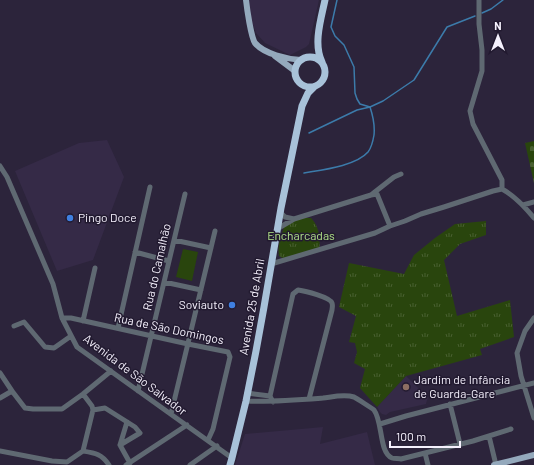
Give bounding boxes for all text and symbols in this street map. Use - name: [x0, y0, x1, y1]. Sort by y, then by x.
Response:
- north arrow: [478, 16, 518, 56]
- text: N: [494, 19, 502, 32]
- place label: Pingo Doce: [78, 210, 137, 224]
- marker: Pingo Doce: [65, 213, 75, 223]
- street label: Rua do Camalhão: [139, 222, 173, 312]
- park label: Encharcadas: [267, 228, 335, 242]
- street label: Avenida 25 de Abril: [236, 257, 266, 356]
- place label: Soviauto: [179, 297, 224, 311]
- marker: Soviauto: [227, 300, 237, 310]
- street label: Rua de São Domingos: [113, 310, 226, 347]
- street label: Avenida de São Salvador: [81, 331, 191, 418]
- place label: Jardim de Infância de Guarda-Gare: [414, 372, 510, 400]
- marker: Jardim de Infância de Guarda-Gare: [401, 382, 411, 392]
- scale bar: [390, 423, 460, 449]
- text: 100 m: [396, 429, 426, 443]

